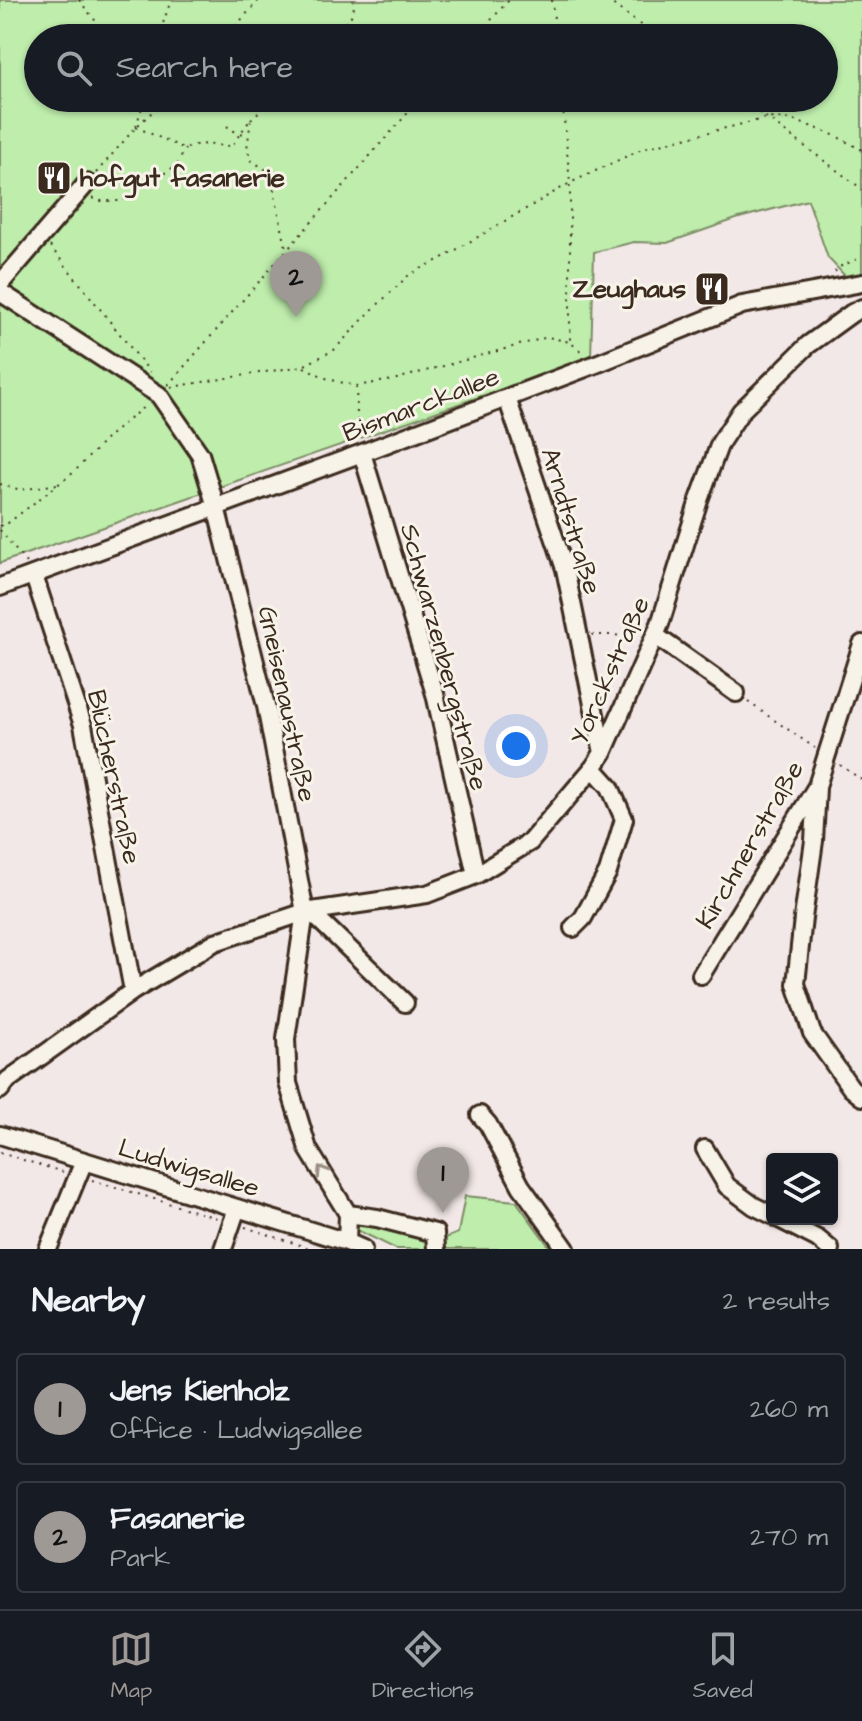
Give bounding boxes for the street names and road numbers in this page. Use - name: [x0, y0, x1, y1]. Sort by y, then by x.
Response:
- street label: Bismarckallee: [337, 359, 505, 451]
- street label: Arndtstraße: [532, 443, 610, 599]
- street label: Schwarzenbergstraße: [389, 520, 497, 795]
- street label: Yorckstraße: [561, 591, 659, 751]
- street label: Gneisenaustraße: [249, 603, 325, 805]
- street label: Blücherstraße: [78, 687, 150, 867]
- street label: Kirchnerstraße: [687, 754, 813, 936]
- street label: Ludwigsallee: [114, 1130, 264, 1208]

